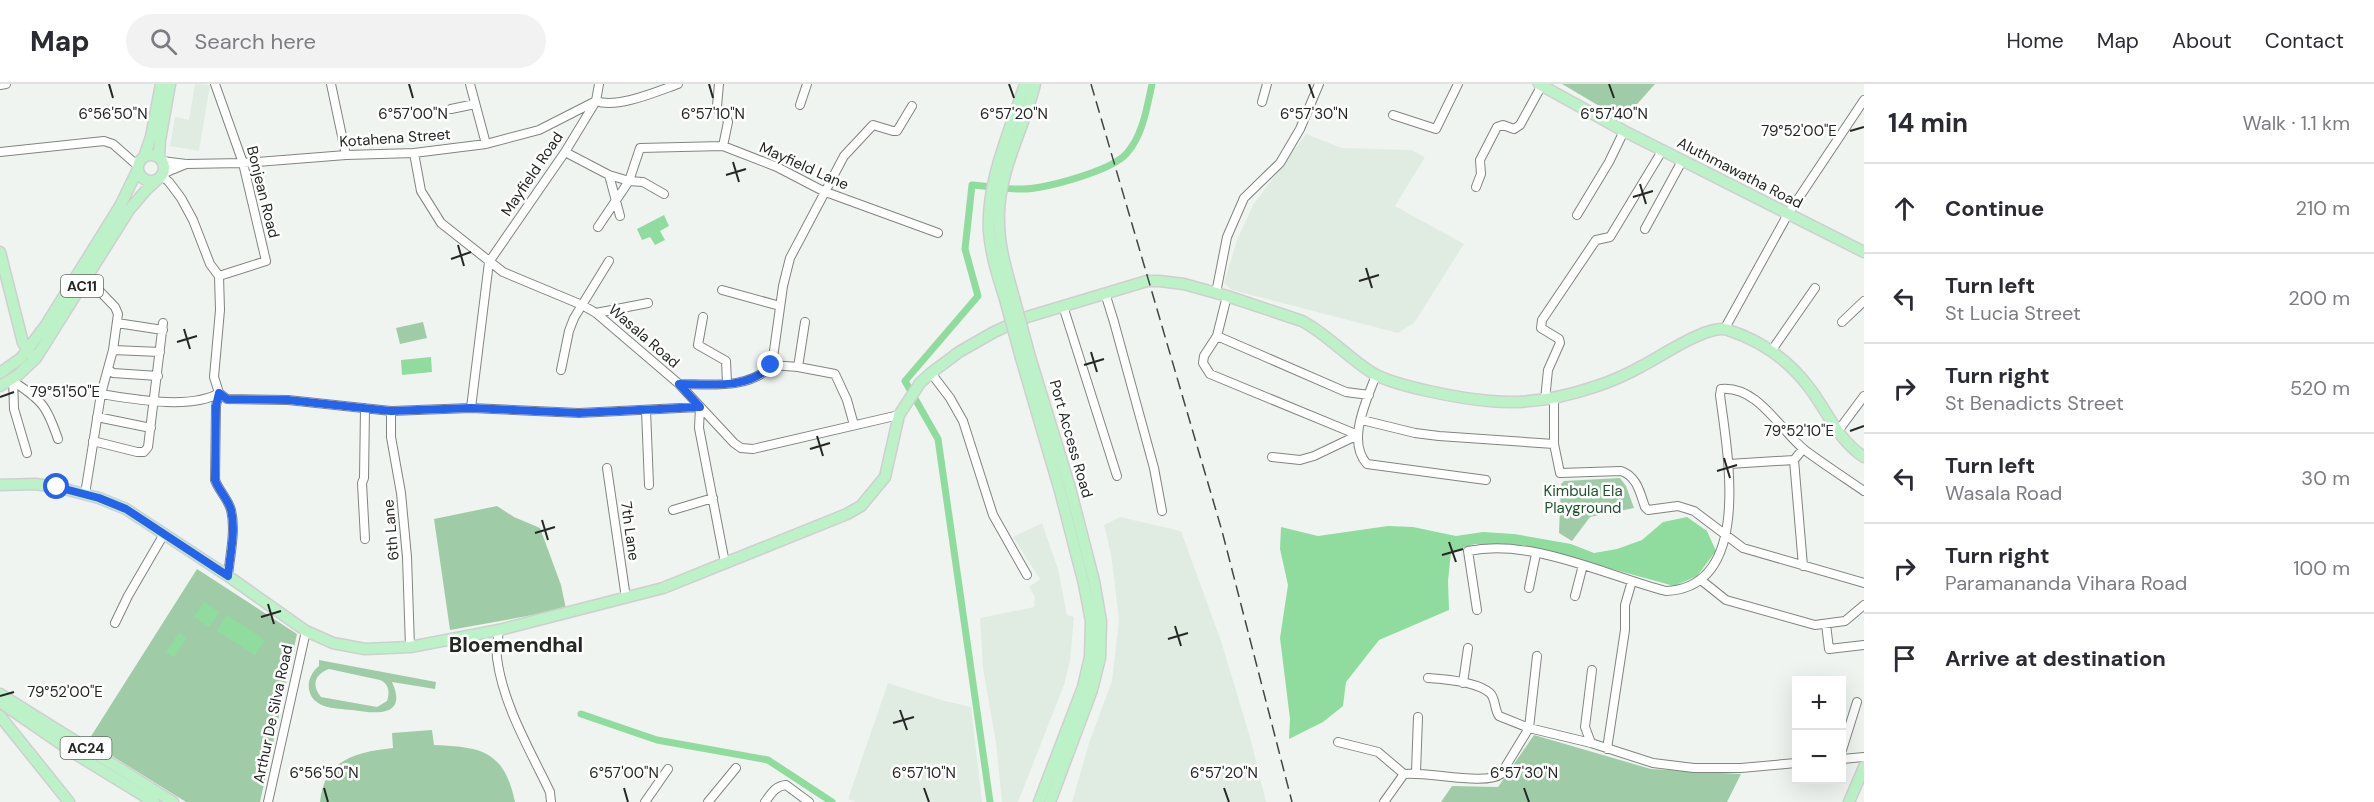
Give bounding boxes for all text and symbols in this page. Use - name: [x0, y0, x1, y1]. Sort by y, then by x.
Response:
- search box: [126, 14, 546, 68]
- text: Map: [30, 23, 90, 60]
- icon: search: [147, 25, 180, 58]
- text: Search here: [195, 27, 316, 56]
- text: Home: [2006, 27, 2064, 55]
- text: Map: [2097, 27, 2139, 55]
- text: About: [2172, 27, 2232, 55]
- text: Contact: [2265, 27, 2344, 55]
- text: 6°56'50"N: [78, 104, 148, 124]
- text: 6°57'00"N: [378, 104, 448, 124]
- text: 6°57'10"N: [681, 104, 745, 124]
- text: 6°57'20"N: [980, 104, 1048, 124]
- text: 6°57'30"N: [1280, 104, 1348, 124]
- text: 6°57'40"N: [1580, 104, 1648, 124]
- text: 14 min: [1888, 106, 1968, 140]
- text: Walk · 1.1 km: [2242, 110, 2350, 136]
- text: 79°52'00"E: [1761, 121, 1837, 141]
- street label: Kotahena Street: [339, 124, 451, 152]
- street label: Mayfield Road: [496, 128, 568, 220]
- street label: Aluthmawatha Road: [1674, 133, 1806, 213]
- street label: Mayfield Lane: [756, 137, 852, 195]
- street label: Bonjean Road: [242, 144, 284, 240]
- icon: ahead: [1888, 192, 1921, 225]
- text: Continue: [1945, 194, 2044, 223]
- text: 210 m: [2295, 195, 2350, 221]
- text: Turn left: [1945, 271, 2035, 300]
- road number: AC11: [61, 275, 103, 297]
- icon: left: [1888, 282, 1921, 315]
- text: 200 m: [2288, 285, 2350, 311]
- street label: Wasala Road: [604, 300, 684, 372]
- text: St Lucia Street: [1945, 300, 2081, 326]
- route end: [757, 351, 783, 377]
- text: Turn right: [1945, 361, 2050, 390]
- icon: right: [1888, 372, 1921, 405]
- text: 520 m: [2290, 375, 2350, 401]
- street label: Port Access Road: [1045, 378, 1097, 500]
- text: 79°51'50"E: [30, 382, 100, 402]
- text: St Benadicts Street: [1945, 390, 2124, 416]
- text: 79°52'10"E: [1764, 421, 1834, 441]
- text: Turn left: [1945, 451, 2035, 480]
- icon: left: [1888, 462, 1921, 495]
- text: 30 m: [2301, 465, 2350, 491]
- route start: [43, 473, 69, 499]
- text: Wasala Road: [1945, 480, 2062, 506]
- park label: Kimbula Ela Playground: [1543, 481, 1623, 518]
- street label: 6th Lane: [378, 499, 404, 561]
- street label: 7th Lane: [616, 500, 644, 562]
- text: Turn right: [1945, 541, 2050, 570]
- icon: right: [1888, 552, 1921, 585]
- text: 100 m: [2293, 555, 2350, 581]
- text: Paramananda Vihara Road: [1945, 570, 2187, 596]
- district label: Bloemendhal: [449, 631, 583, 659]
- icon: arrive: [1888, 642, 1921, 675]
- street label: Arthur De Silva Road: [249, 643, 297, 785]
- text: Arrive at destination: [1945, 644, 2166, 673]
- map controls: [1792, 676, 1846, 784]
- button: +: [1792, 676, 1846, 730]
- text: 79°52'00"E: [27, 682, 103, 702]
- button: −: [1792, 730, 1846, 784]
- road number: AC24: [60, 737, 112, 759]
- text: 6°56'50"N: [289, 763, 359, 783]
- text: 6°57'00"N: [589, 763, 659, 783]
- text: 6°57'10"N: [892, 763, 956, 783]
- text: 6°57'20"N: [1190, 763, 1258, 783]
- text: 6°57'30"N: [1490, 763, 1558, 783]

